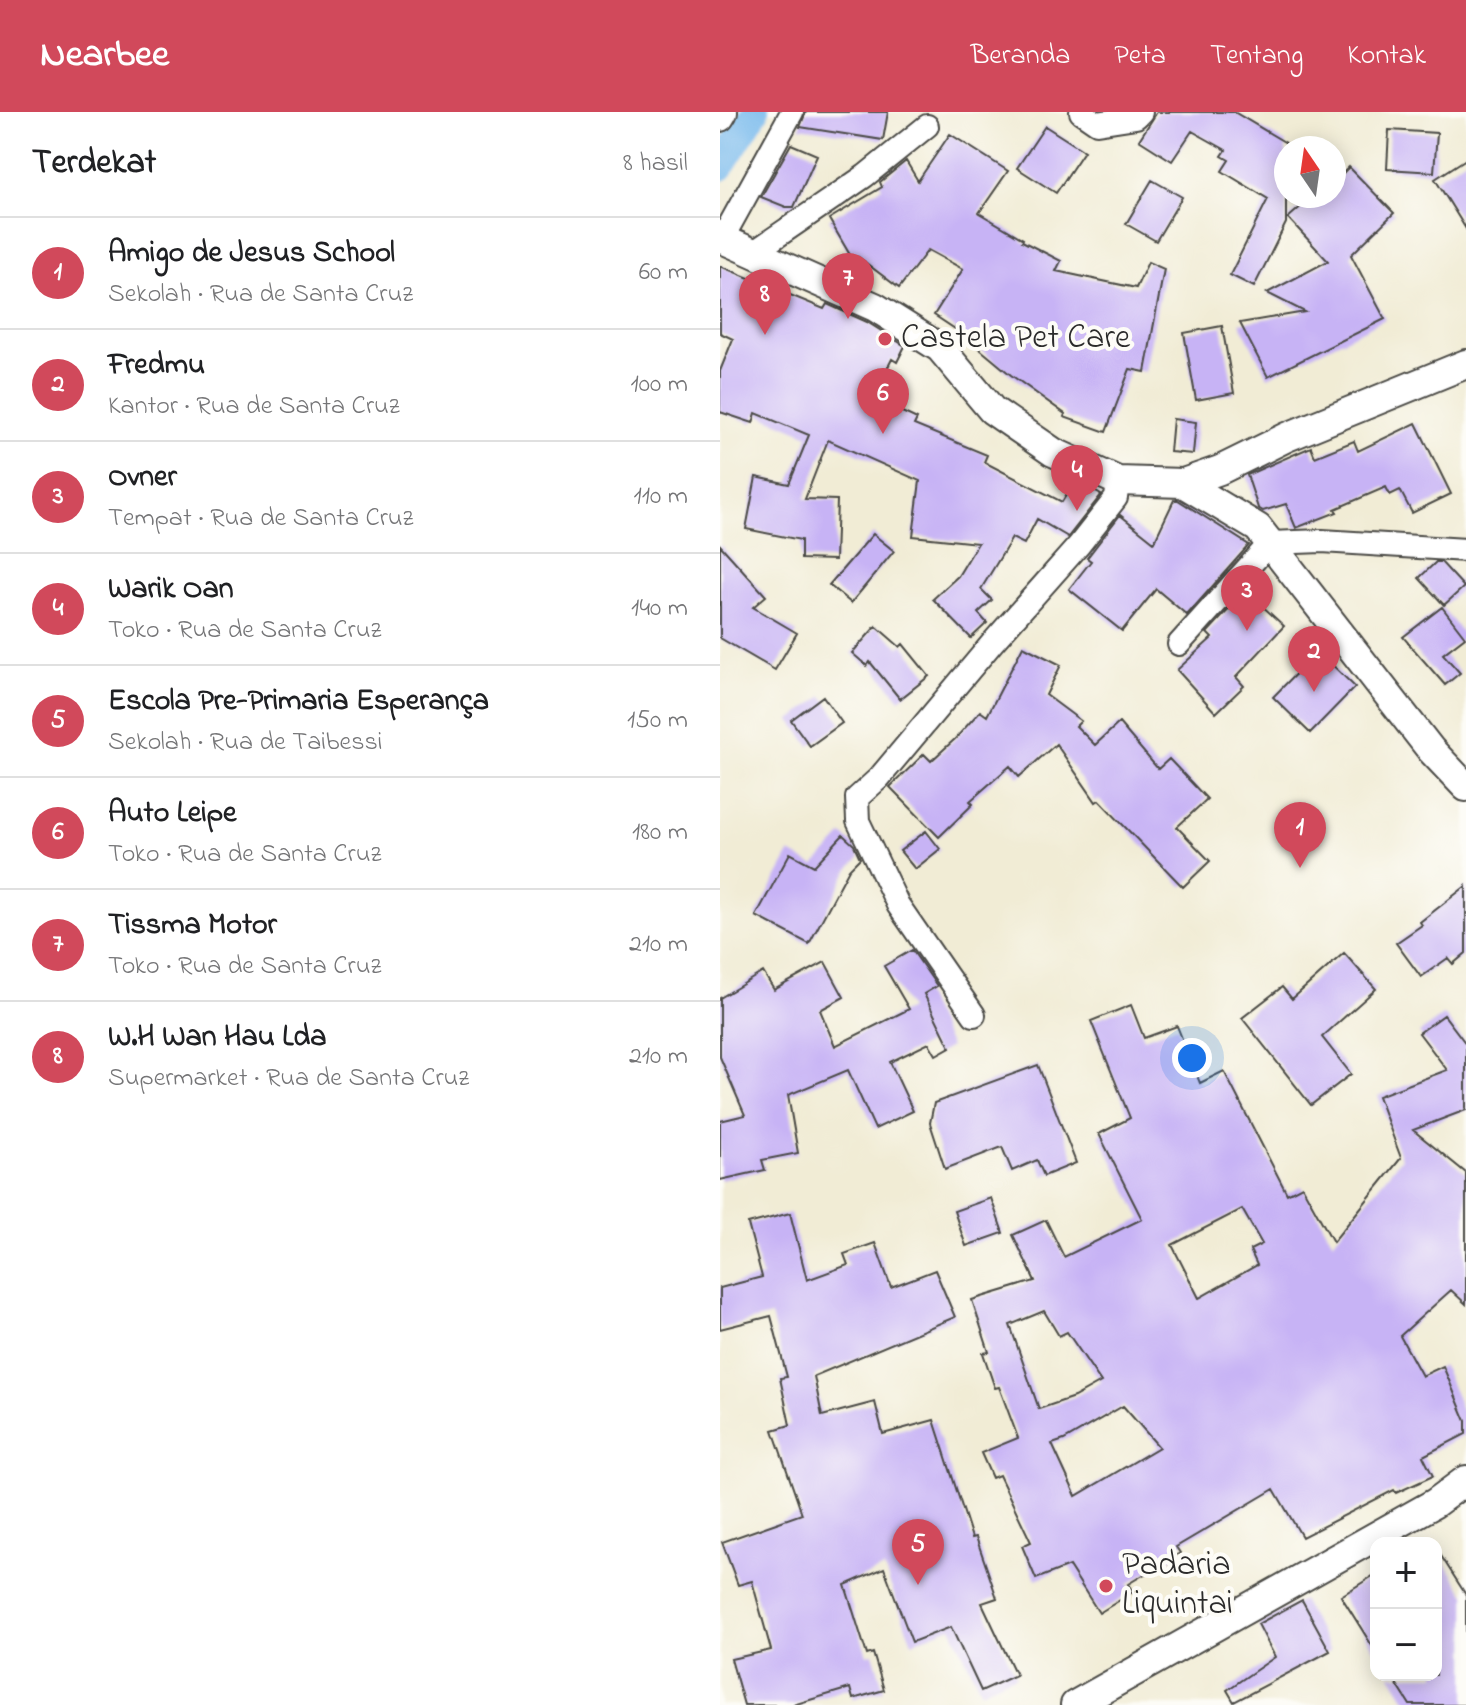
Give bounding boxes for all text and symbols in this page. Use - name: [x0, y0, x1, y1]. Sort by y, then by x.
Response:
- text: Nearbee: [40, 28, 169, 84]
- text: Beranda: [970, 36, 1070, 77]
- text: Peta: [1114, 36, 1166, 77]
- text: Tentang: [1210, 36, 1303, 77]
- text: Kontak: [1347, 36, 1426, 77]
- north arrow: [1274, 136, 1346, 208]
- text: Terdekat: [32, 139, 156, 189]
- text: 8 hasil: [623, 145, 688, 183]
- text: Amigo de Jesus School: [108, 232, 395, 276]
- pin: 7: [822, 253, 874, 319]
- text: 1: [54, 254, 62, 292]
- text: 60 m: [639, 254, 688, 292]
- pin: 8: [739, 269, 791, 335]
- text: Sekolah · Rua de Santa Cruz: [108, 276, 413, 314]
- place label: Castela Pet Care: [901, 314, 1131, 364]
- marker: Castela Pet Care: [876, 330, 894, 348]
- text: Fredmu: [108, 344, 205, 388]
- text: 2: [52, 366, 64, 404]
- text: 100 m: [631, 366, 688, 404]
- pin: 6: [857, 368, 909, 434]
- text: Kantor · Rua de Santa Cruz: [108, 388, 400, 426]
- pin: 4: [1051, 445, 1103, 511]
- text: Ovner: [108, 456, 177, 500]
- text: 3: [53, 478, 63, 516]
- text: 110 m: [634, 478, 688, 516]
- text: Tempat · Rua de Santa Cruz: [108, 500, 414, 538]
- pin: 3: [1221, 565, 1273, 631]
- text: Warik Oan: [108, 568, 234, 612]
- text: 4: [53, 590, 63, 628]
- text: 140 m: [631, 590, 688, 628]
- text: Toko · Rua de Santa Cruz: [108, 612, 381, 650]
- pin: 2: [1288, 626, 1340, 692]
- text: Escola Pre-Primaria Esperança: [108, 680, 489, 724]
- text: 5: [51, 702, 65, 740]
- text: 150 m: [627, 702, 688, 740]
- text: Sekolah · Rua de Taibessi: [108, 724, 382, 762]
- text: Auto Leipe: [108, 792, 236, 836]
- pin: 1: [1274, 802, 1326, 868]
- text: 6: [52, 814, 64, 852]
- text: 180 m: [632, 814, 688, 852]
- text: Toko · Rua de Santa Cruz: [108, 836, 381, 874]
- text: Tissma Motor: [108, 904, 277, 948]
- text: 7: [53, 926, 63, 964]
- text: 210 m: [629, 926, 688, 964]
- text: Toko · Rua de Santa Cruz: [108, 948, 381, 986]
- text: W.H Wan Hau Lda: [108, 1016, 326, 1060]
- text: 8: [53, 1038, 63, 1076]
- text: 210 m: [629, 1038, 688, 1076]
- your location: [1172, 1038, 1212, 1078]
- text: Supermarket · Rua de Santa Cruz: [108, 1060, 469, 1098]
- pin: 5: [892, 1519, 944, 1585]
- map controls: [1370, 1537, 1442, 1681]
- button: +: [1370, 1537, 1442, 1609]
- place label: Padaria Liquintai: [1122, 1541, 1233, 1630]
- marker: Padaria Liquintai: [1097, 1577, 1115, 1595]
- button: −: [1370, 1609, 1442, 1681]

